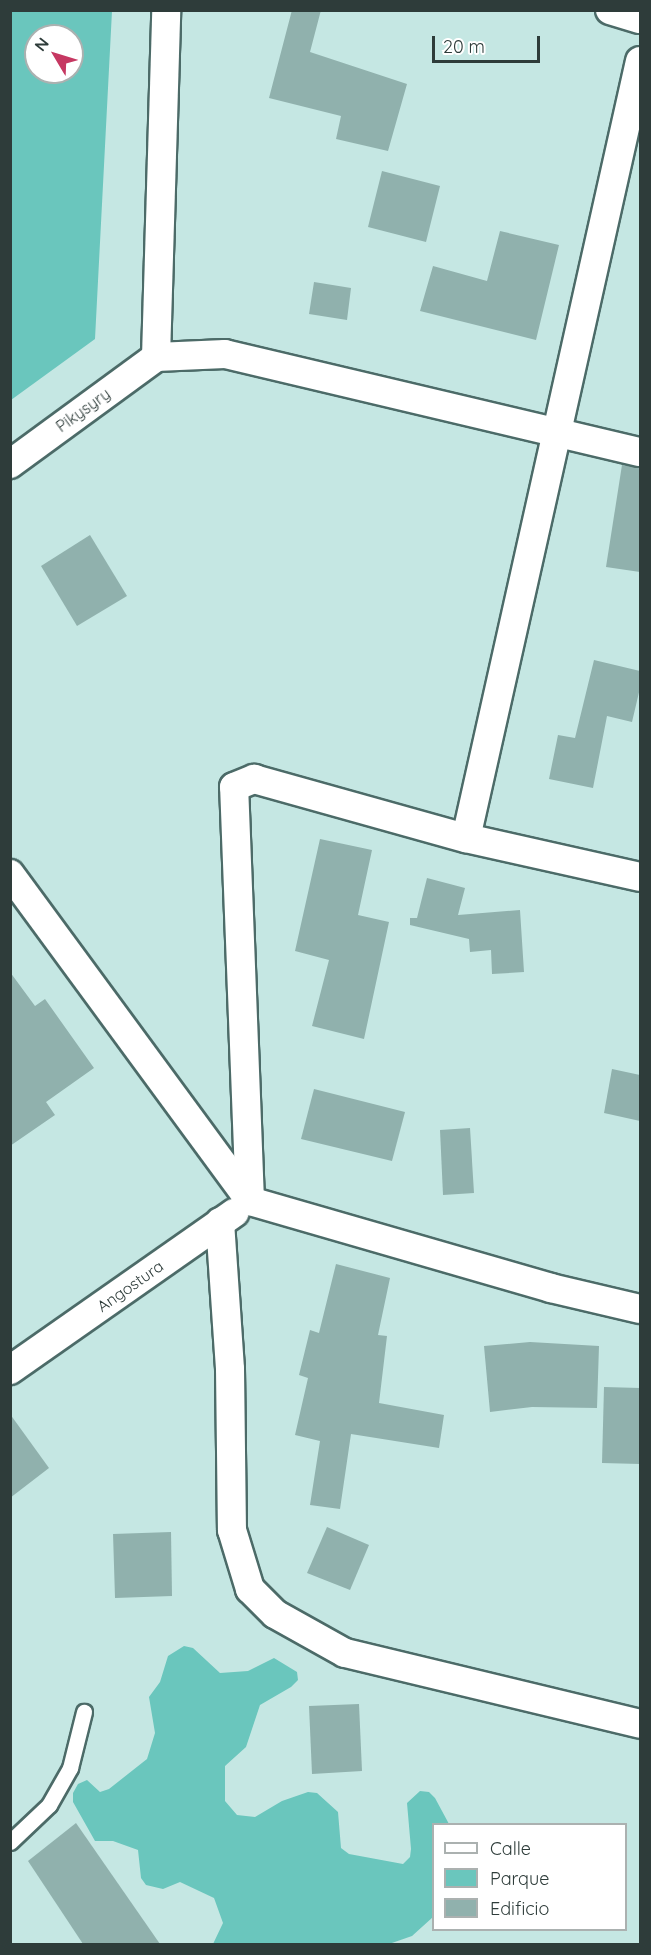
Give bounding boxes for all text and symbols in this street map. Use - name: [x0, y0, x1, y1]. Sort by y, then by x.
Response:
- north arrow: [24, 24, 84, 84]
- scale bar: [435, 24, 543, 62]
- text: N: [30, 33, 53, 55]
- text: 20 m: [443, 35, 485, 58]
- street label: Pikysyry: [52, 384, 114, 436]
- street label: Angostura: [93, 1256, 167, 1316]
- legend: [432, 1823, 627, 1931]
- text: Calle: [490, 1837, 531, 1860]
- text: Parque: [490, 1867, 549, 1890]
- text: Edificio: [490, 1897, 549, 1920]

